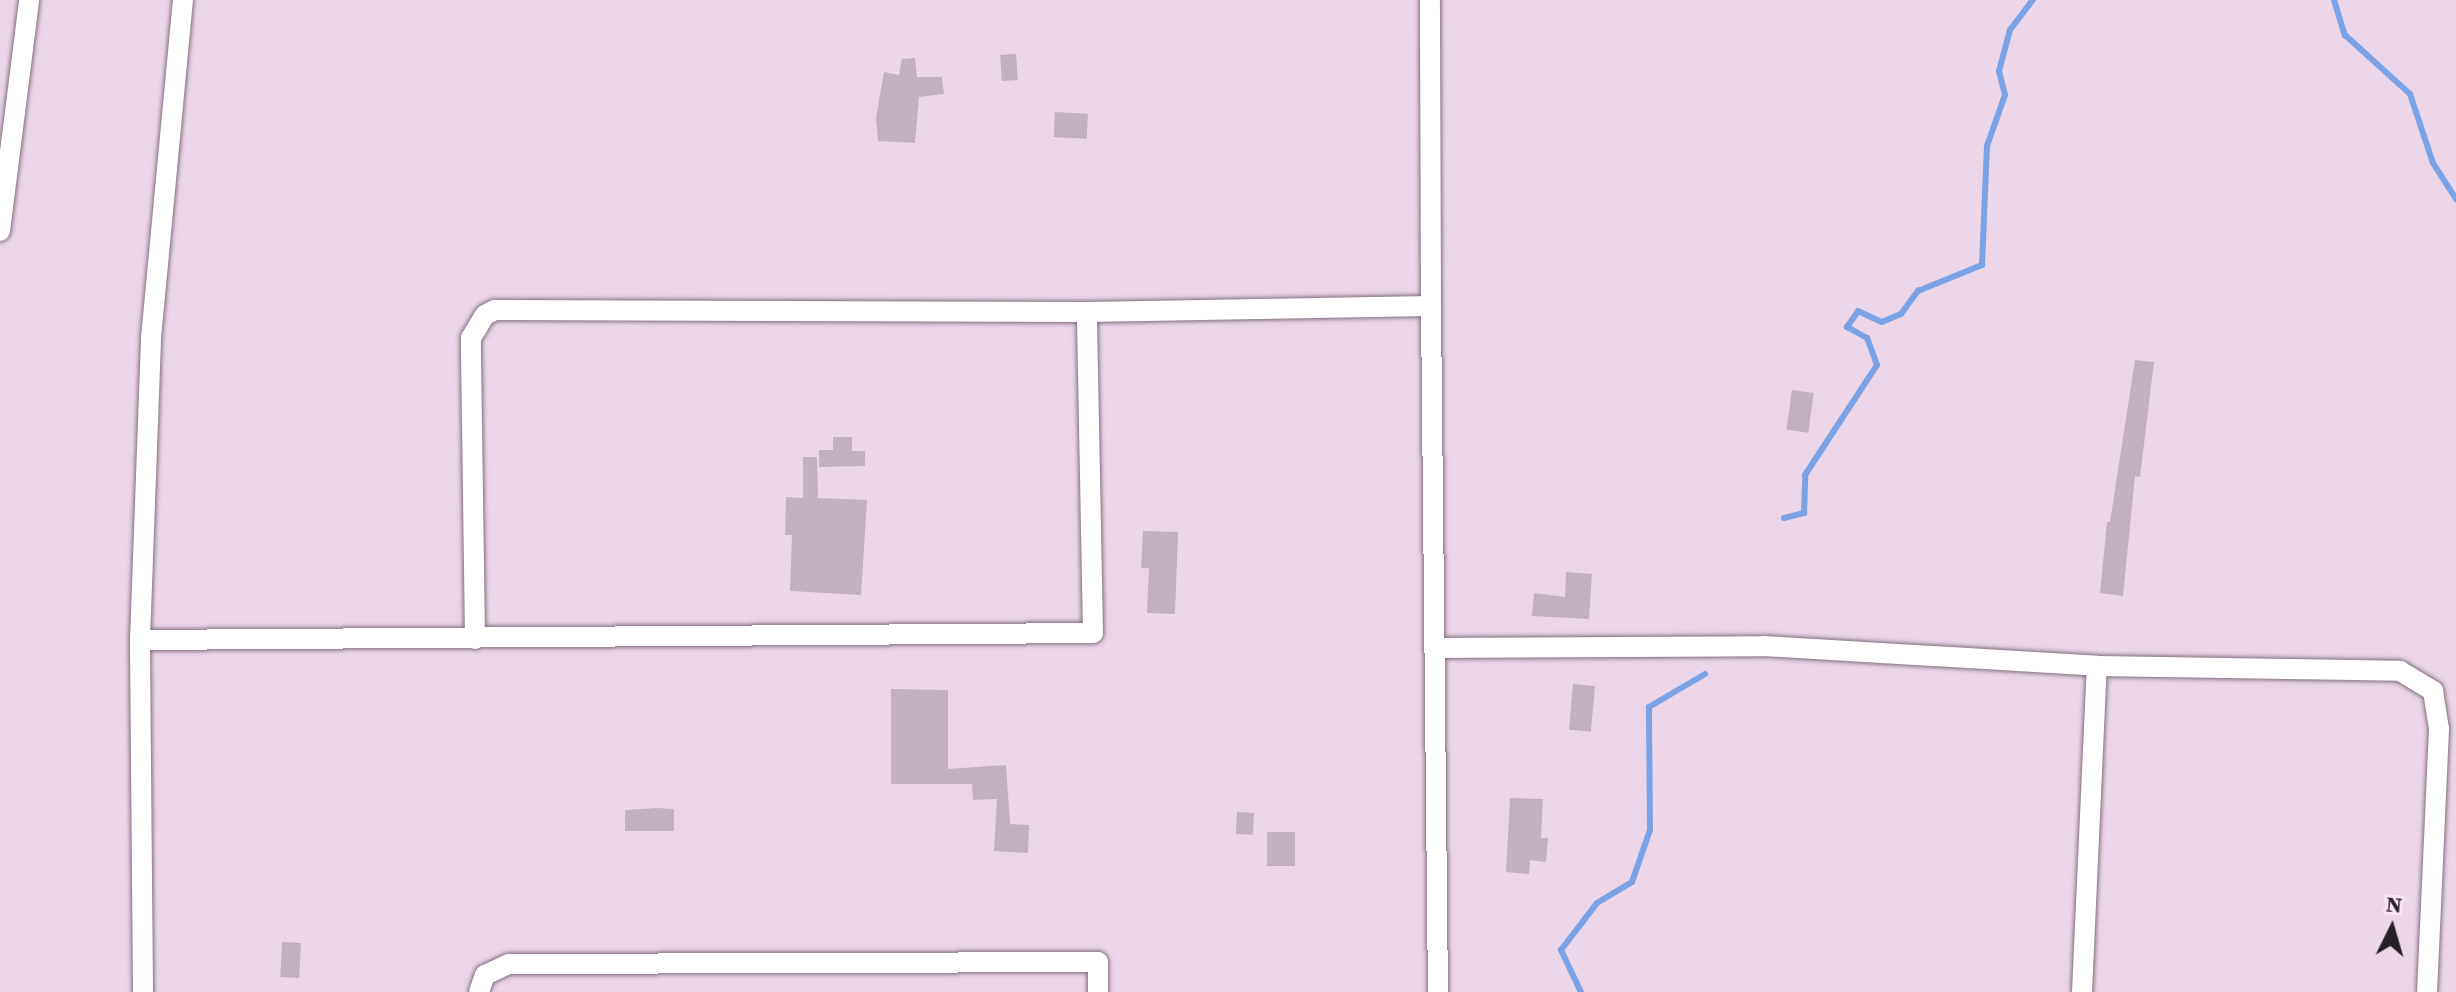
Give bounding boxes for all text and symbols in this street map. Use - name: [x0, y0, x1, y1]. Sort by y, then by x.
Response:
- north arrow: [2352, 888, 2432, 968]
- text: N: [2385, 888, 2403, 920]

